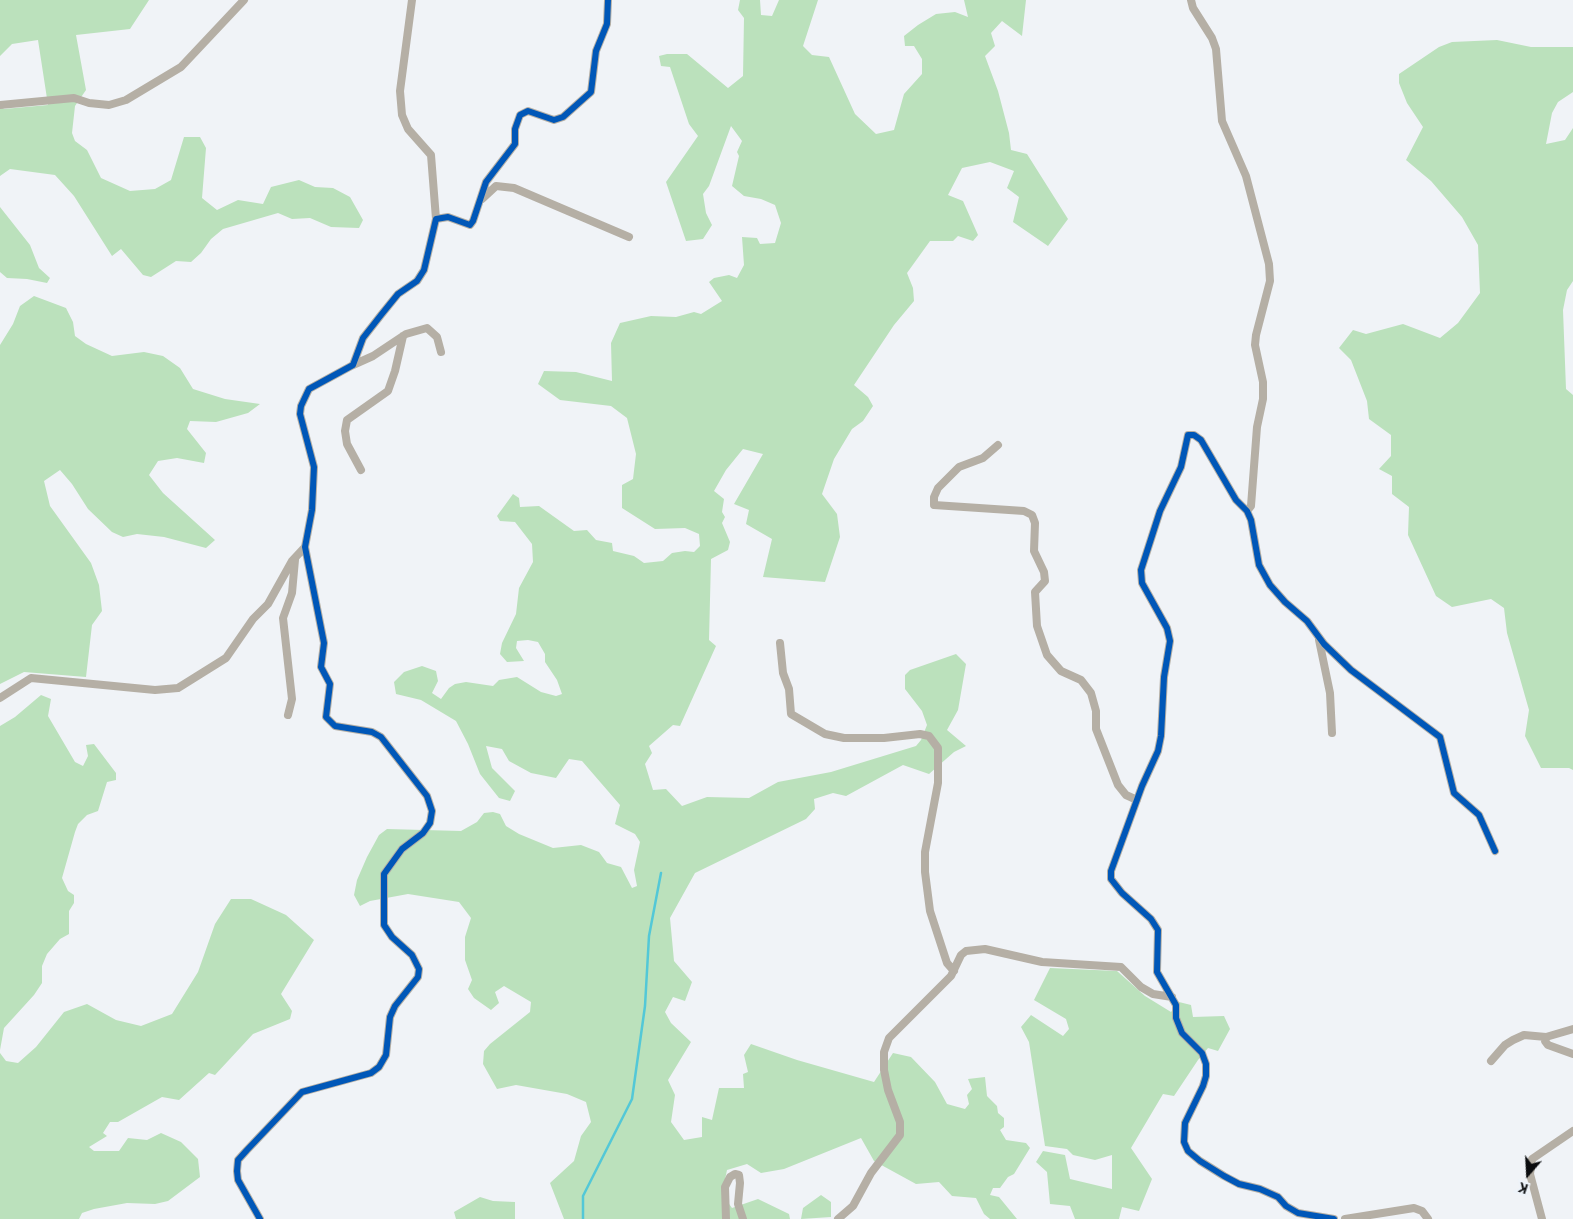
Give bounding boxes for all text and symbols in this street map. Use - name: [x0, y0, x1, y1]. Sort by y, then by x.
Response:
- north arrow: [1503, 1149, 1553, 1199]
- text: K: [1516, 1178, 1530, 1198]

